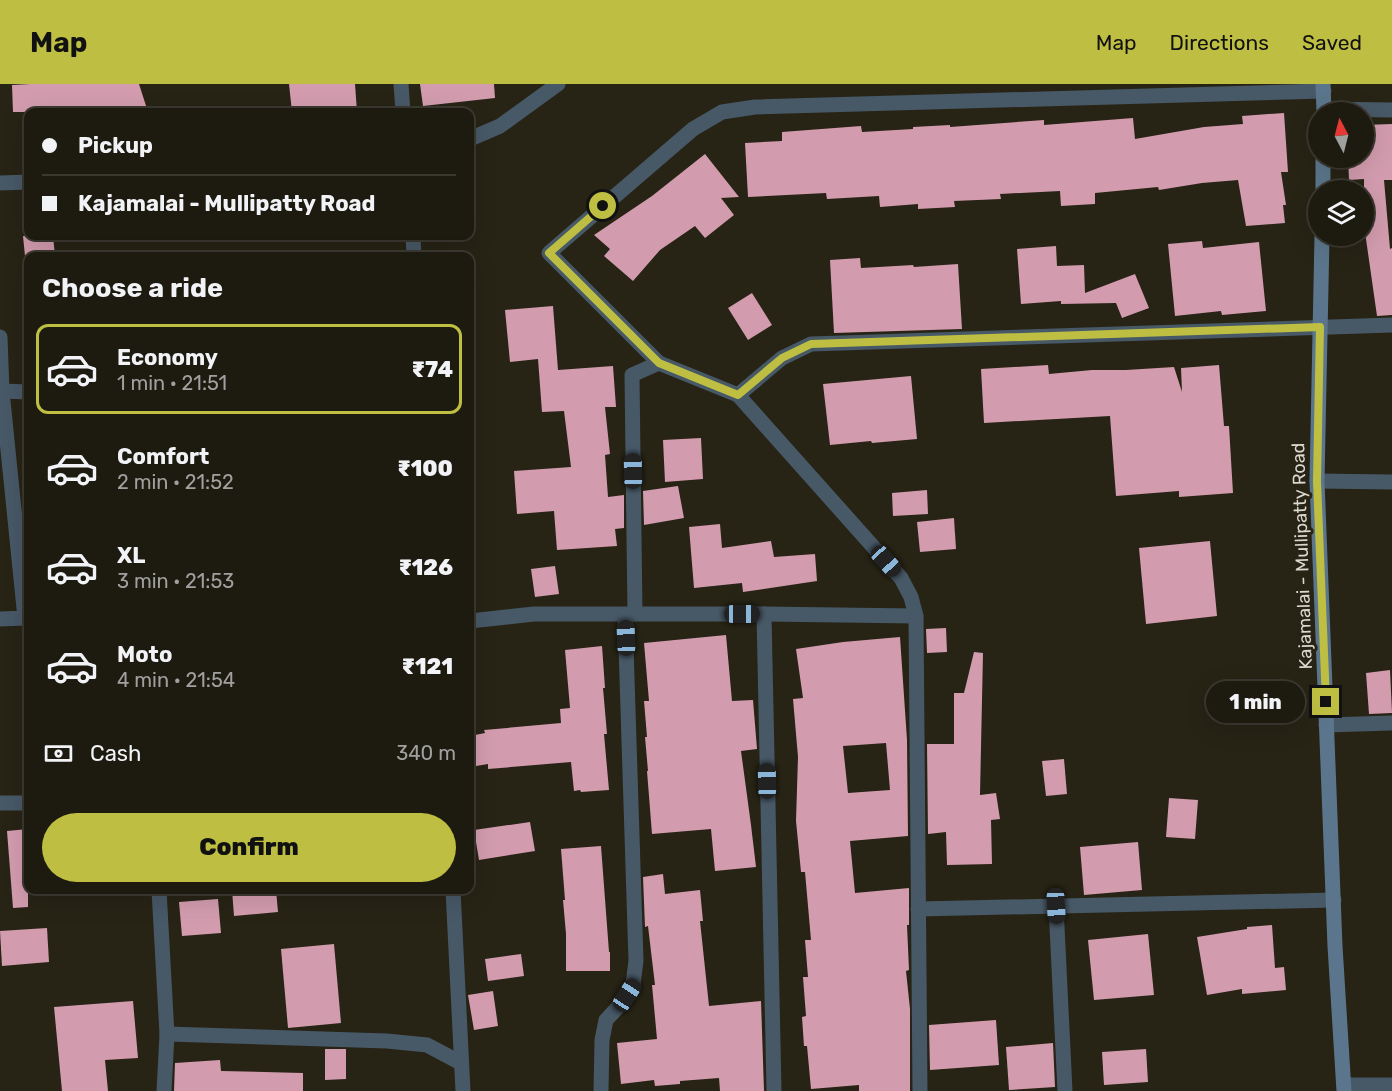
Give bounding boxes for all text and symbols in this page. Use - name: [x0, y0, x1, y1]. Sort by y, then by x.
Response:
- text: Map: [30, 26, 87, 59]
- text: Map: [1096, 30, 1137, 55]
- text: Directions: [1170, 30, 1269, 55]
- text: Saved: [1302, 30, 1362, 55]
- north arrow: [1308, 102, 1374, 168]
- map controls: [1308, 102, 1374, 246]
- text: Pickup: [78, 132, 153, 159]
- button: layers: [1308, 180, 1374, 246]
- text: Kajamalai - Mullipatty Road: [78, 190, 376, 217]
- route start: [589, 192, 616, 219]
- text: Choose a ride: [42, 272, 223, 304]
- icon: car: [45, 342, 99, 396]
- text: Economy: [117, 344, 218, 371]
- text: ₹74: [412, 356, 453, 383]
- text: 1 min · 21:51: [117, 371, 227, 395]
- icon: car: [45, 441, 99, 495]
- street label: Kajamalai - Mullipatty Road: [1287, 442, 1317, 670]
- text: Comfort: [117, 443, 209, 470]
- car: [624, 453, 642, 489]
- text: ₹100: [397, 455, 453, 482]
- text: 2 min · 21:52: [117, 470, 234, 494]
- icon: car: [45, 540, 99, 594]
- text: XL: [117, 542, 145, 569]
- car: [867, 542, 905, 580]
- text: ₹126: [398, 554, 453, 581]
- text: 3 min · 21:53: [117, 569, 234, 593]
- car: [724, 605, 760, 623]
- car: [616, 620, 636, 656]
- icon: car: [45, 639, 99, 693]
- text: Moto: [117, 641, 172, 668]
- text: ₹121: [402, 653, 453, 680]
- text: 4 min · 21:54: [117, 668, 235, 692]
- callout: 1 min: [1206, 681, 1305, 723]
- route end: [1312, 688, 1339, 715]
- text: 1 min: [1229, 690, 1282, 714]
- icon: cash: [42, 737, 75, 770]
- text: Cash: [90, 740, 141, 767]
- text: 340 m: [396, 741, 456, 765]
- car: [758, 763, 776, 799]
- button: Confirm: [42, 813, 456, 882]
- car: [1046, 888, 1066, 924]
- car: [610, 975, 644, 1015]

